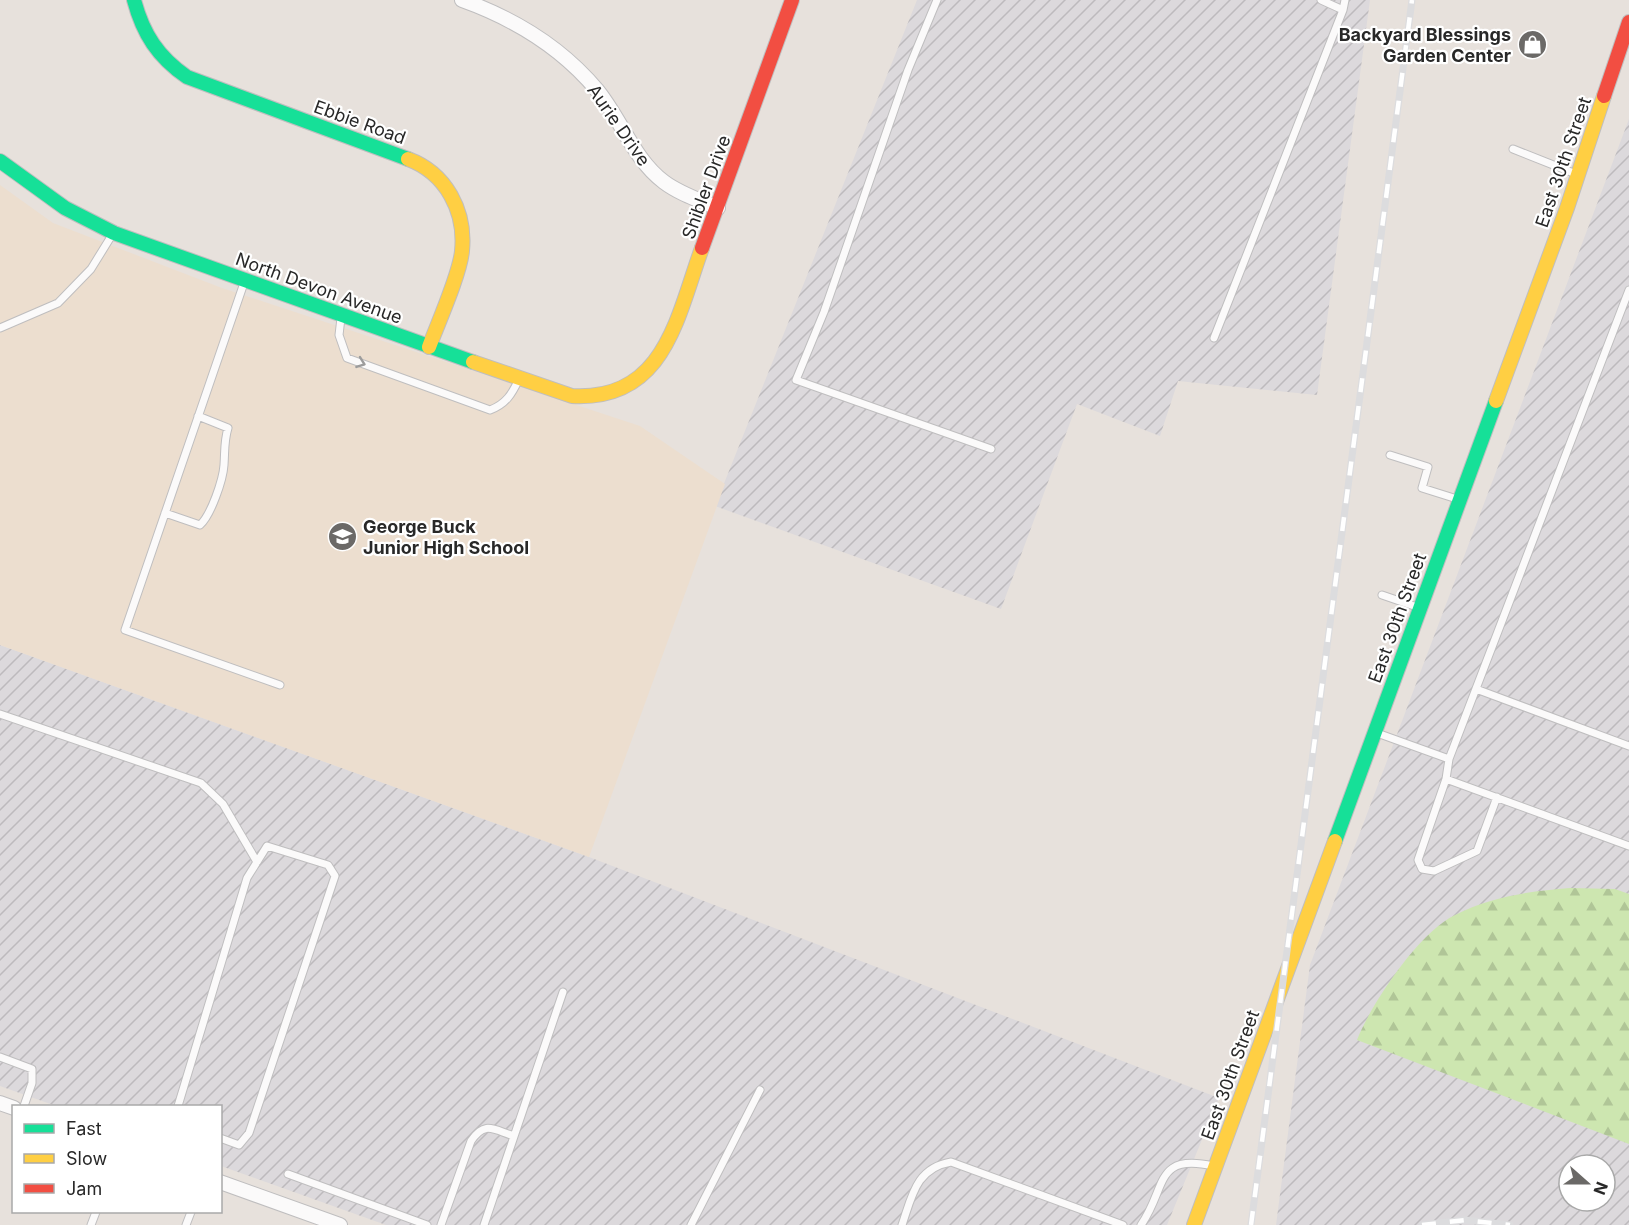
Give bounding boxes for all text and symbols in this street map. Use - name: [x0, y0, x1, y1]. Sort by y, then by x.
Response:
- place label: Backyard Blessings Garden Center: [1339, 24, 1511, 66]
- shop icon: Backyard Blessings Garden Center: [1516, 28, 1548, 60]
- street label: Aurie Drive: [583, 80, 655, 170]
- street label: East 30th Street: [1531, 94, 1595, 230]
- street label: Ebbie Road: [311, 96, 409, 148]
- street label: Shibler Drive: [678, 132, 734, 242]
- street label: North Devon Avenue: [233, 248, 405, 328]
- one-way arrow: [355, 355, 366, 368]
- place label: George Buck Junior High School: [363, 516, 529, 558]
- school or university icon: George Buck Junior High School: [326, 520, 358, 552]
- street label: East 30th Street: [1364, 550, 1430, 686]
- street label: East 30th Street: [1197, 1007, 1263, 1143]
- legend: [12, 1105, 222, 1213]
- text: Fast: [66, 1118, 102, 1139]
- text: Slow: [66, 1148, 107, 1169]
- north arrow: [1557, 1153, 1617, 1213]
- text: Jam: [66, 1178, 102, 1199]
- text: N: [1589, 1179, 1613, 1198]

